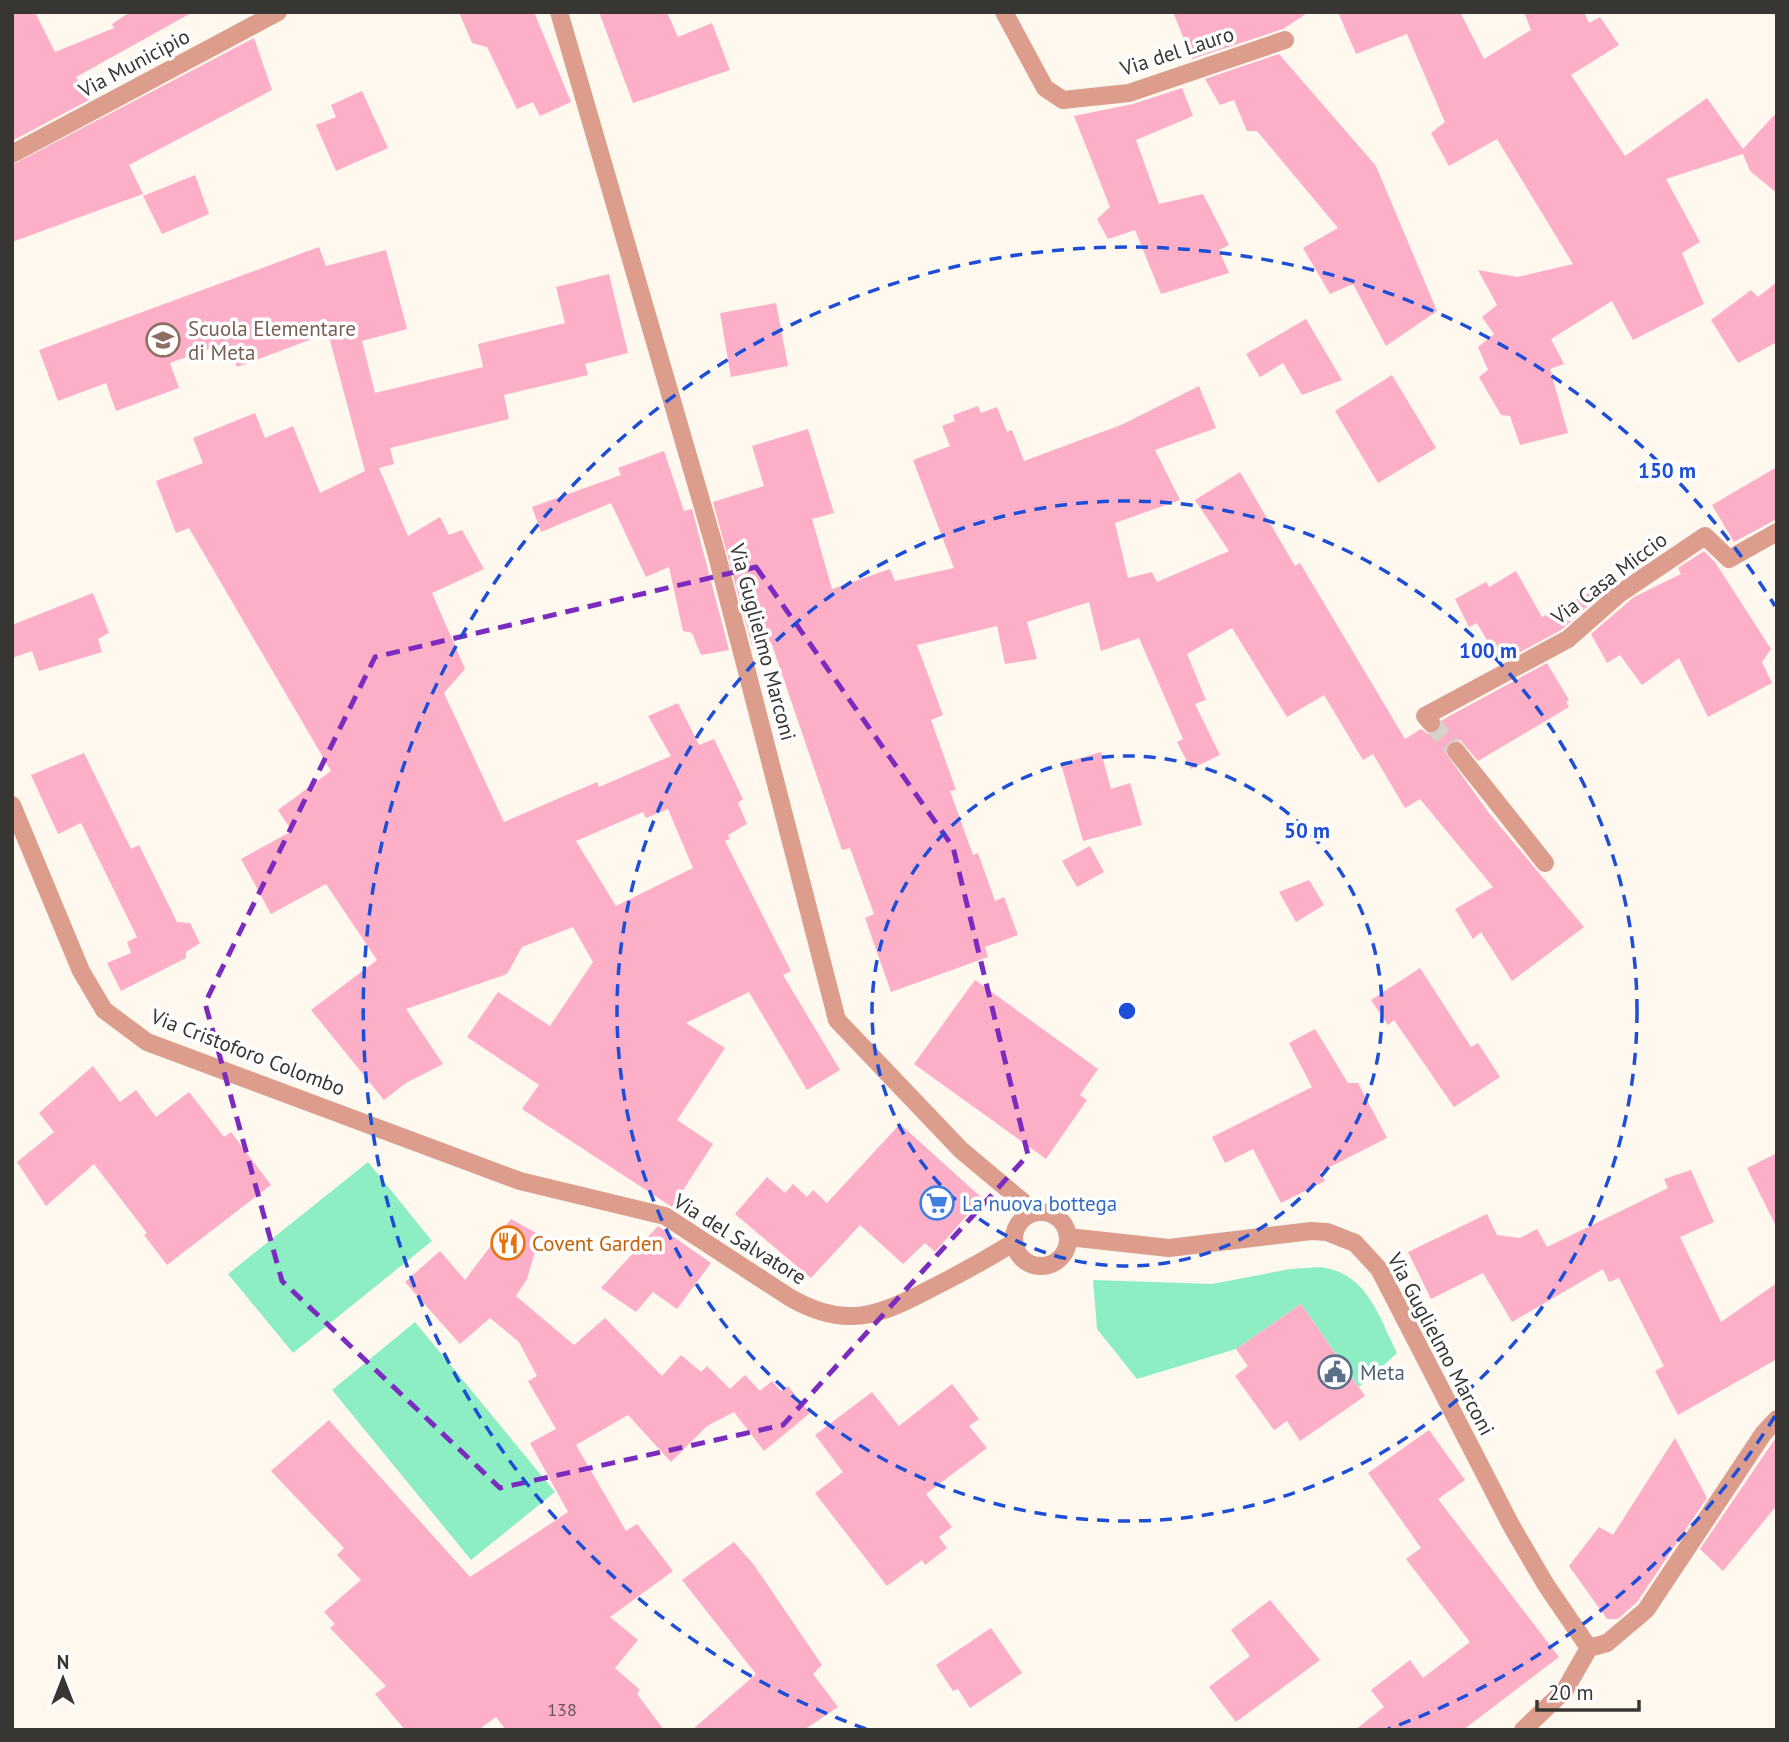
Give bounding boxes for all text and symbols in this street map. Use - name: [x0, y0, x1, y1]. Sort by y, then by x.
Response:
- street label: Via del Lauro: [1116, 20, 1237, 82]
- street label: Via Municipio: [73, 22, 194, 104]
- place label: Scuola Elementare di Meta: [188, 315, 356, 366]
- school or university icon: Scuola Elementare di Meta: [144, 321, 182, 359]
- text: 150 m: [1638, 457, 1696, 484]
- street label: Via Casa Miccio: [1545, 526, 1672, 631]
- street label: Via Guglielmo Marconi: [723, 539, 802, 744]
- text: 100 m: [1459, 637, 1517, 664]
- text: 50 m: [1284, 817, 1330, 844]
- centre of rings: [1115, 999, 1139, 1023]
- street label: Via Cristoforo Colombo: [146, 1002, 349, 1102]
- supermarket icon: La nuova bottega: [918, 1184, 956, 1222]
- street label: Via del Salvatore: [668, 1187, 811, 1291]
- place label: La nuova bottega: [962, 1190, 1117, 1217]
- restaurant icon: Covent Garden: [489, 1224, 527, 1262]
- place label: Covent Garden: [532, 1230, 663, 1257]
- street label: Via Guglielmo Marconi: [1381, 1247, 1501, 1440]
- public building icon: Meta: [1316, 1353, 1354, 1391]
- place label: Meta: [1360, 1359, 1405, 1386]
- north arrow: [28, 1644, 98, 1714]
- text: N: [57, 1650, 69, 1674]
- scale bar: [1537, 1668, 1638, 1712]
- text: 20 m: [1548, 1679, 1594, 1706]
- house number: 138: [547, 1698, 577, 1721]

